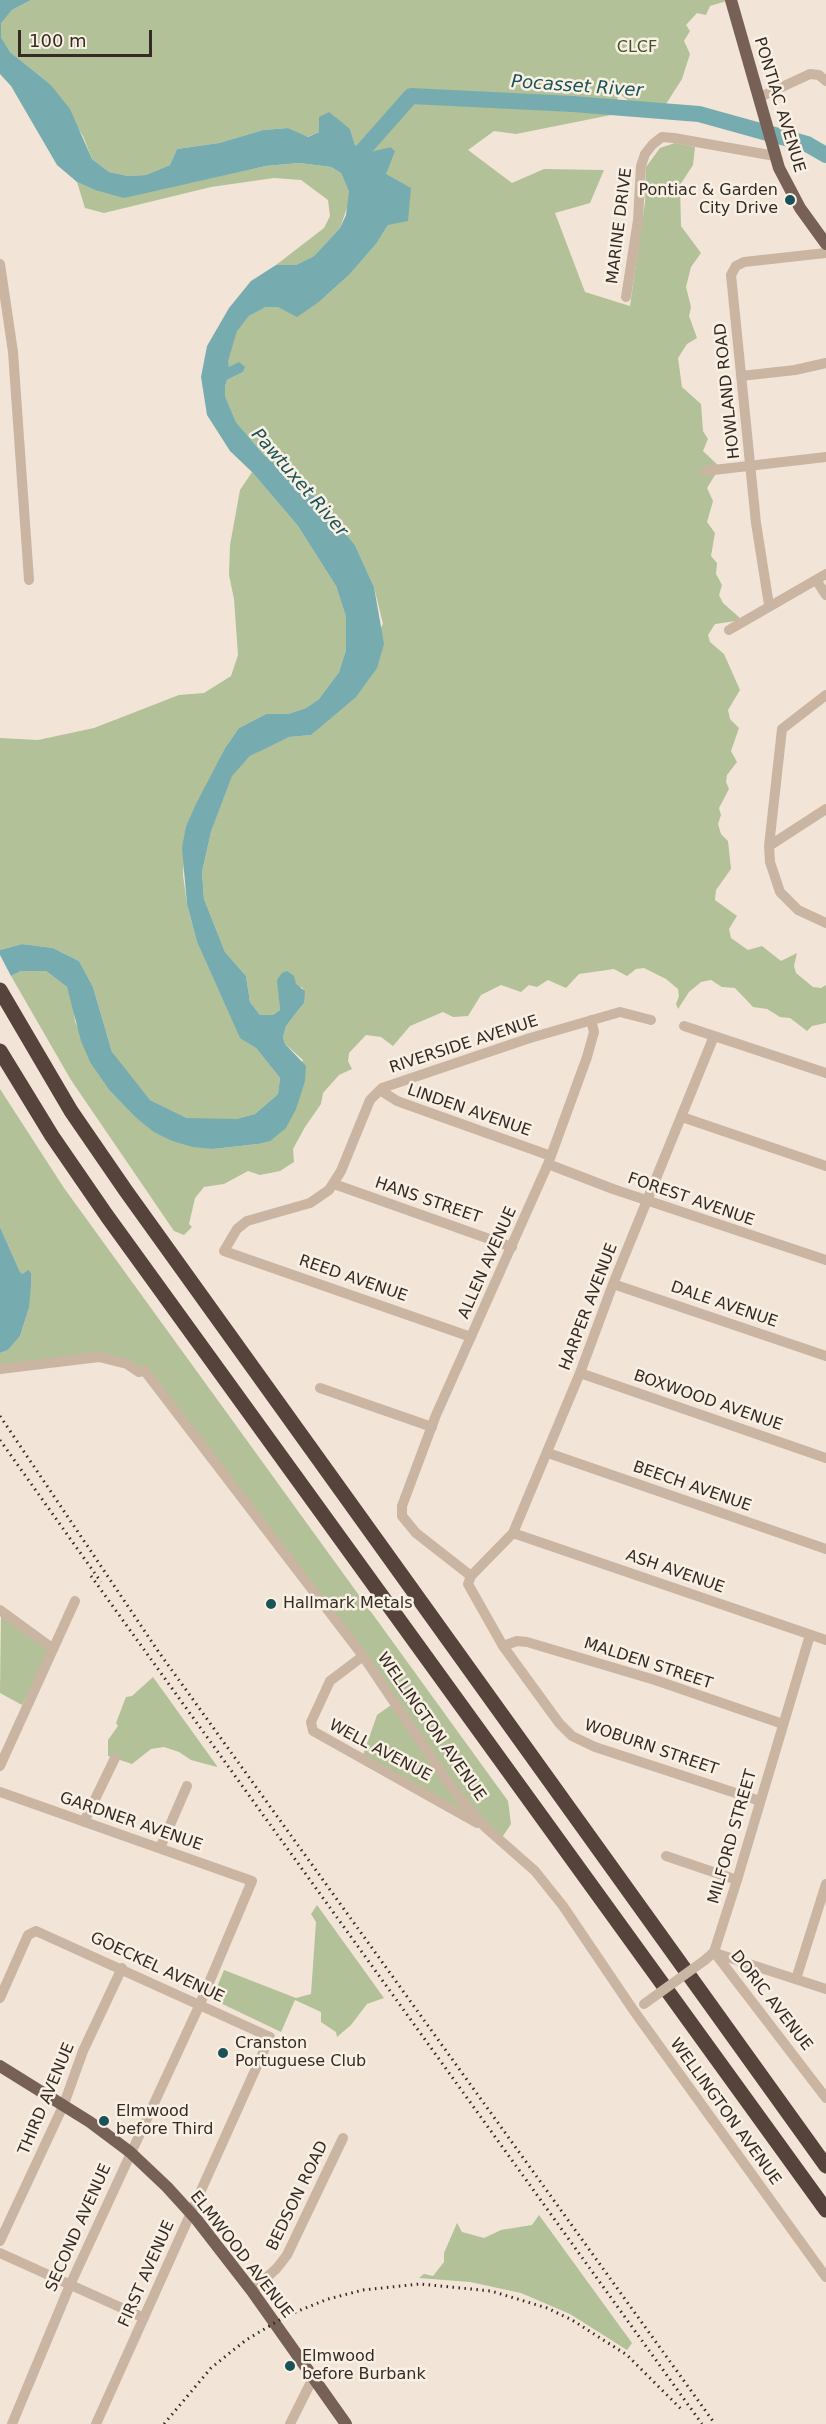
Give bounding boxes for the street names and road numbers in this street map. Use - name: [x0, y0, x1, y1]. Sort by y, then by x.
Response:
- street label: PONTIAC AVENUE: [749, 35, 809, 175]
- street label: MARINE DRIVE: [603, 167, 637, 285]
- street label: HOWLAND ROAD: [711, 322, 745, 460]
- street label: RIVERSIDE AVENUE: [387, 1012, 541, 1078]
- street label: LINDEN AVENUE: [404, 1081, 534, 1141]
- street label: FOREST AVENUE: [625, 1169, 757, 1231]
- street label: HANS STREET: [372, 1174, 484, 1228]
- street label: ALLEN AVENUE: [455, 1204, 521, 1322]
- street label: HARPER AVENUE: [556, 1241, 622, 1373]
- street label: REED AVENUE: [296, 1251, 410, 1307]
- street label: DALE AVENUE: [668, 1278, 780, 1332]
- street label: BOXWOOD AVENUE: [631, 1366, 785, 1436]
- street label: BEECH AVENUE: [630, 1458, 754, 1516]
- street label: ASH AVENUE: [623, 1546, 727, 1598]
- street label: MALDEN STREET: [581, 1634, 715, 1694]
- street label: WELLINGTON AVENUE: [373, 1649, 489, 1805]
- street label: WELL AVENUE: [325, 1716, 435, 1786]
- street label: WOBURN STREET: [582, 1716, 720, 1780]
- street label: MILFORD STREET: [705, 1768, 761, 1906]
- street label: GARDNER AVENUE: [57, 1789, 205, 1855]
- street label: GOECKEL AVENUE: [87, 1929, 227, 2007]
- street label: DORIC AVENUE: [726, 1947, 816, 2055]
- street label: WELLINGTON AVENUE: [665, 2035, 785, 2189]
- street label: THIRD AVENUE: [15, 2040, 79, 2158]
- street label: BEDSON ROAD: [263, 2138, 333, 2254]
- street label: SECOND AVENUE: [42, 2161, 116, 2295]
- street label: ELMWOOD AVENUE: [185, 2188, 297, 2322]
- street label: FIRST AVENUE: [115, 2218, 179, 2330]

